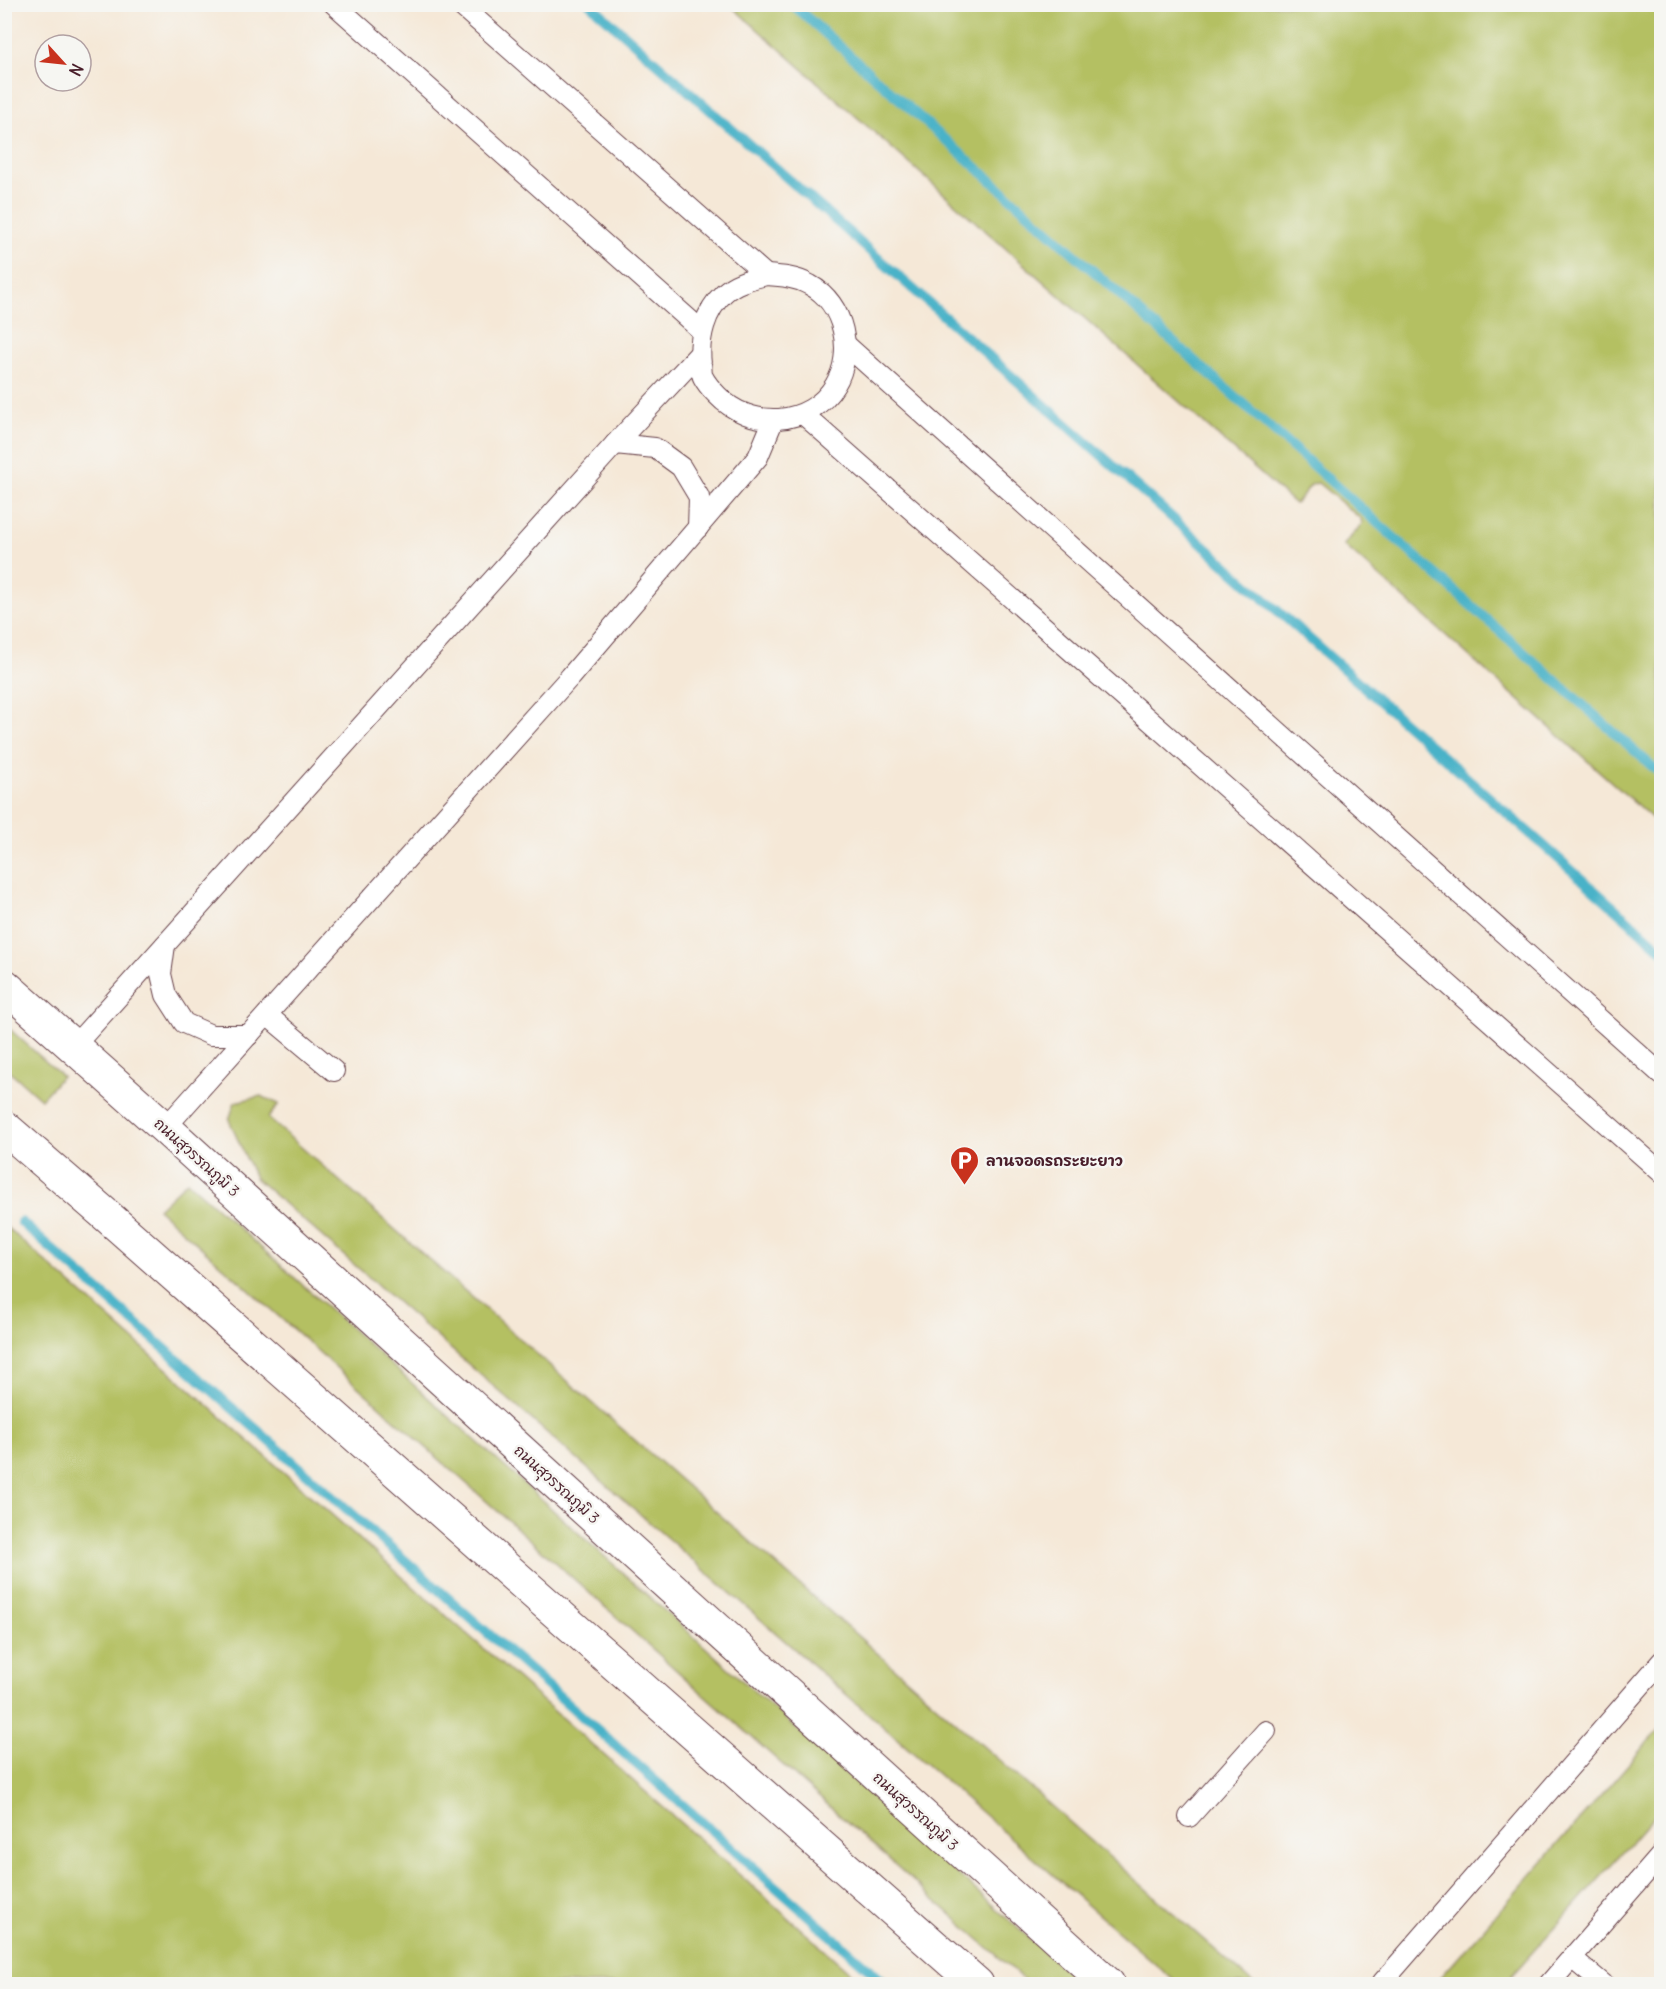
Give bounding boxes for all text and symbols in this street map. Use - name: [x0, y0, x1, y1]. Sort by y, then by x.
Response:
- north arrow: [33, 33, 93, 93]
- text: N: [65, 60, 88, 79]
- street label: ถนนสุวรรณภูมิ 3: [149, 1114, 244, 1202]
- parking icon: ลานจอดรถระยะยาว: [949, 1144, 981, 1186]
- place label: ลานจอดรถระยะยาว: [986, 1151, 1123, 1170]
- street label: ถนนสุวรรณภูมิ 3: [509, 1441, 604, 1529]
- street label: ถนนสุวรรณภูมิ 3: [868, 1768, 963, 1856]

